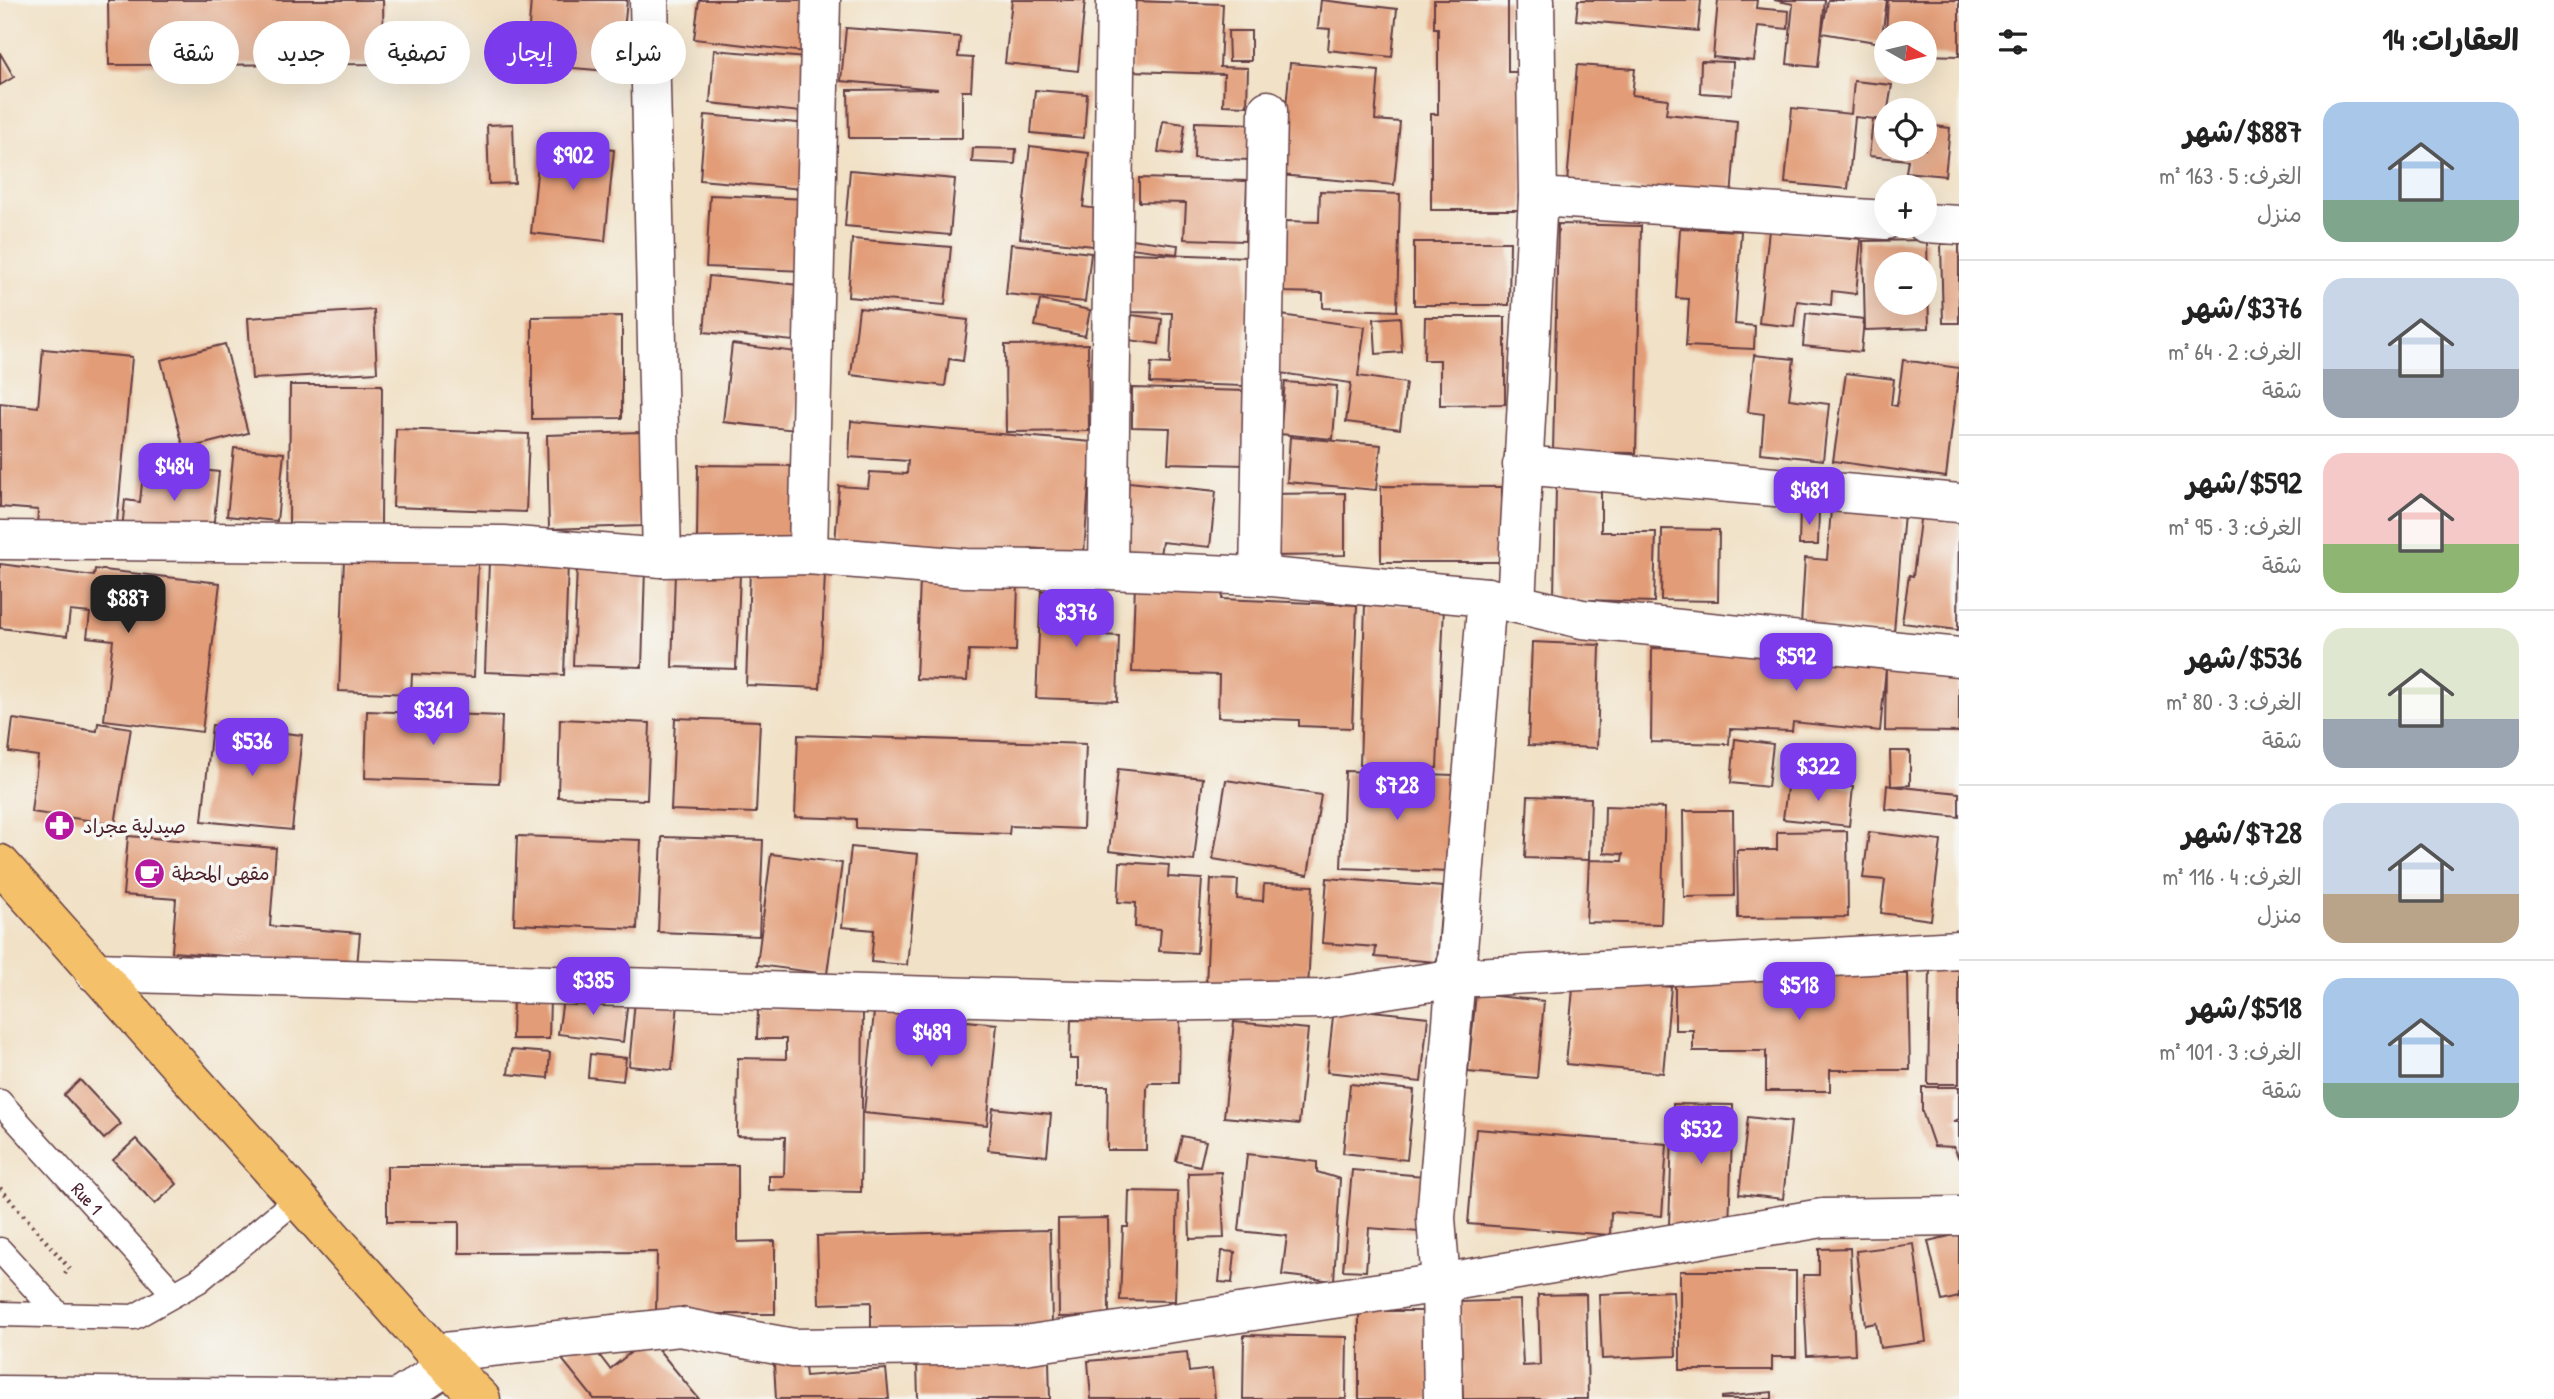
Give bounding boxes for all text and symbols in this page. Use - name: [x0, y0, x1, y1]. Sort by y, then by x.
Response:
- text: العقارات: 14: [2382, 19, 2519, 59]
- chip: شقة: [149, 21, 239, 84]
- chip: جديد: [253, 21, 350, 84]
- chip: تصفية: [364, 21, 470, 84]
- chip: إيجار: [484, 21, 577, 84]
- chip: شراء: [591, 21, 686, 84]
- north arrow: [1874, 21, 1937, 84]
- map controls: [1874, 21, 1937, 315]
- icon: filters: [1994, 23, 2032, 61]
- button: locate: [1874, 98, 1937, 161]
- text: $887/شهر: [2183, 111, 2302, 151]
- icon: home: [2379, 130, 2463, 214]
- pin: $902: [532, 132, 614, 192]
- text: $902: [552, 139, 594, 170]
- text: الغرف: 5 · 163 m²: [2159, 160, 2302, 191]
- button: +: [1874, 175, 1937, 238]
- text: منزل: [2257, 198, 2302, 229]
- button: −: [1874, 252, 1937, 315]
- text: $376/شهر: [2184, 287, 2302, 327]
- icon: home: [2379, 306, 2463, 390]
- text: الغرف: 2 · 64 m²: [2168, 336, 2302, 367]
- text: شقة: [2262, 374, 2302, 405]
- pin: $484: [133, 444, 215, 503]
- text: $484: [155, 450, 193, 481]
- text: $592/شهر: [2186, 462, 2302, 502]
- pin: $481: [1768, 468, 1850, 527]
- text: $481: [1790, 474, 1828, 505]
- icon: home: [2379, 481, 2463, 565]
- text: الغرف: 3 · 95 m²: [2168, 511, 2302, 542]
- text: شقة: [2262, 549, 2302, 580]
- pin: $887: [87, 576, 169, 635]
- text: $887: [107, 582, 149, 613]
- pin: $376: [1035, 590, 1117, 649]
- text: $376: [1055, 596, 1097, 627]
- pin: $592: [1755, 634, 1837, 693]
- text: $536/شهر: [2186, 637, 2302, 677]
- text: $592: [1776, 640, 1816, 671]
- icon: home: [2379, 656, 2463, 740]
- text: الغرف: 3 · 80 m²: [2166, 686, 2302, 717]
- pin: $361: [392, 688, 474, 747]
- text: $361: [413, 694, 453, 725]
- pin: $536: [211, 718, 293, 778]
- text: شقة: [2262, 724, 2302, 755]
- text: $536: [232, 725, 272, 756]
- pin: $322: [1777, 744, 1859, 803]
- text: $322: [1796, 750, 1840, 781]
- pin: $728: [1356, 762, 1438, 822]
- text: $728: [1375, 769, 1419, 800]
- pharmacy icon: صيدلية عجراد: [43, 809, 77, 843]
- text: $728/شهر: [2182, 812, 2302, 852]
- place label: صيدلية عجراد: [83, 813, 186, 839]
- icon: home: [2379, 831, 2463, 915]
- cafe icon: مقهى المحطة: [132, 856, 166, 890]
- place label: مقهى المحطة: [172, 860, 270, 886]
- text: الغرف: 4 · 116 m²: [2162, 861, 2302, 892]
- text: منزل: [2257, 899, 2302, 930]
- pin: $385: [552, 958, 634, 1017]
- pin: $518: [1758, 962, 1840, 1022]
- text: $385: [572, 964, 614, 995]
- text: $518: [1779, 969, 1819, 1000]
- text: $518/شهر: [2188, 987, 2302, 1027]
- icon: home: [2379, 1006, 2463, 1090]
- pin: $489: [890, 1010, 972, 1069]
- text: $489: [912, 1016, 950, 1047]
- text: الغرف: 3 · 101 m²: [2160, 1036, 2302, 1067]
- text: شقة: [2262, 1074, 2302, 1105]
- pin: $532: [1660, 1106, 1742, 1166]
- text: $532: [1680, 1113, 1722, 1144]
- street label: Rue 1: [66, 1177, 109, 1220]

